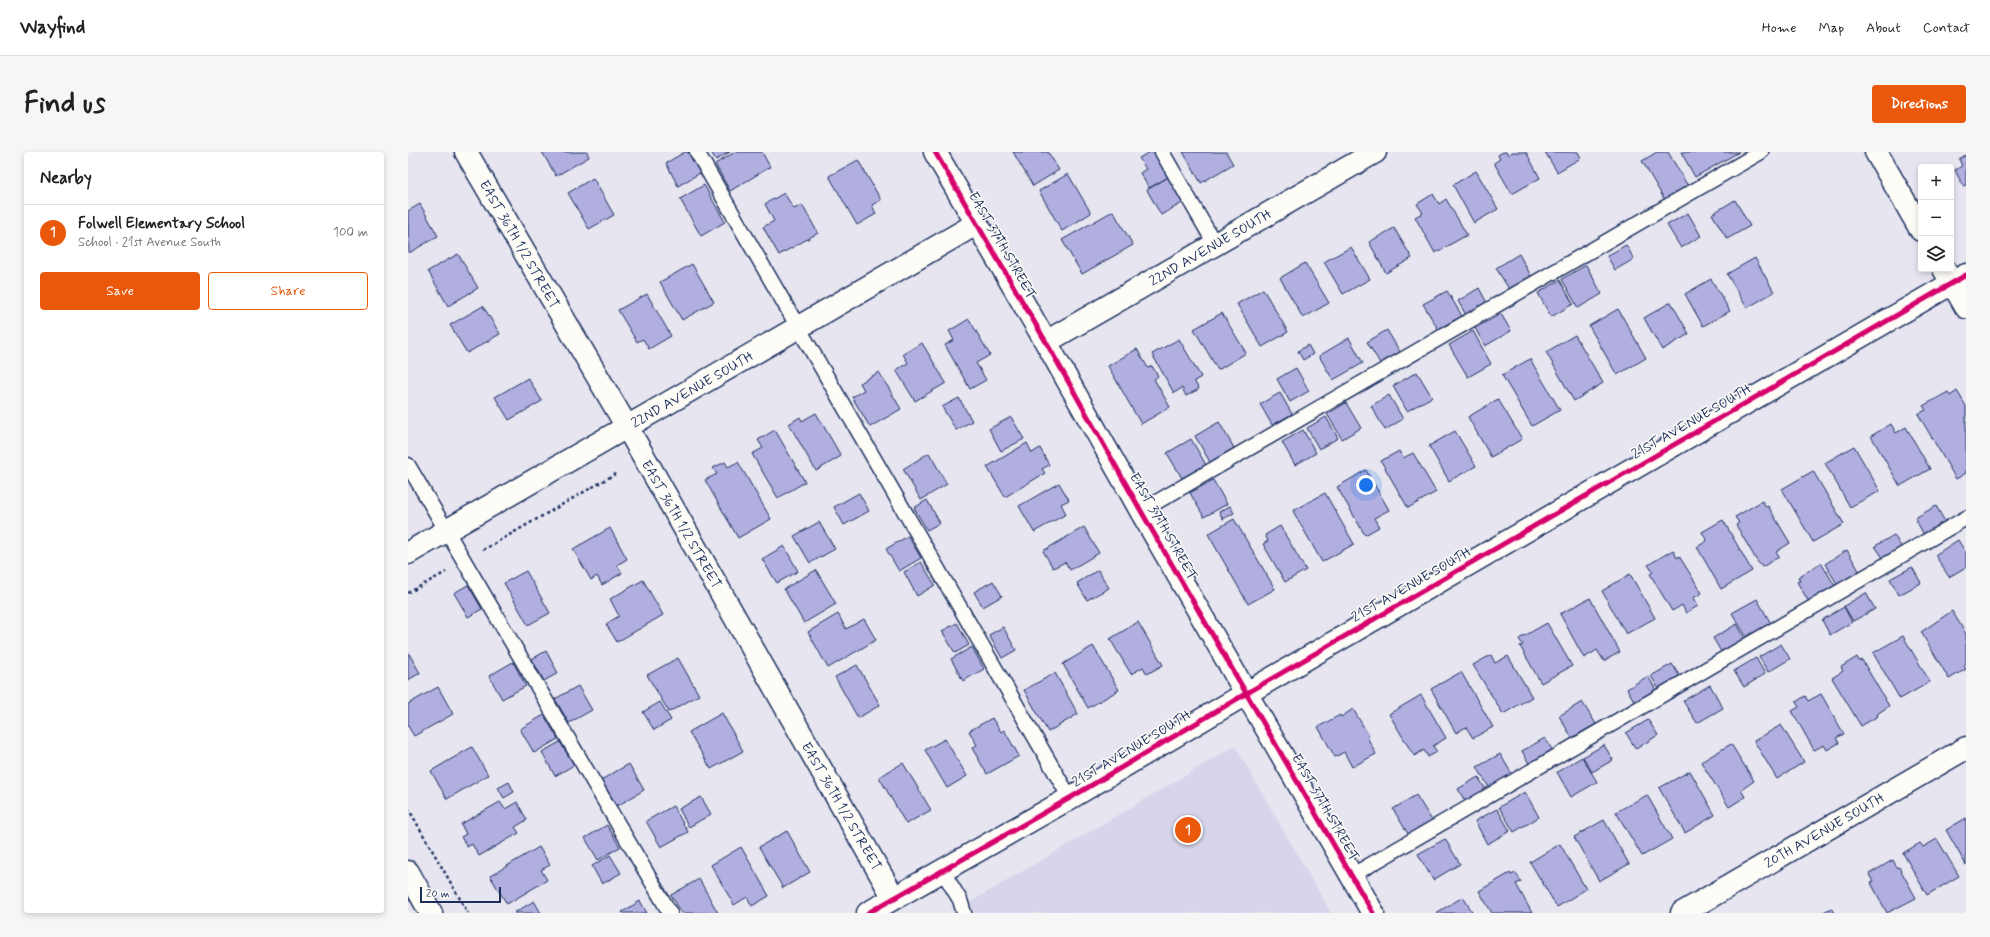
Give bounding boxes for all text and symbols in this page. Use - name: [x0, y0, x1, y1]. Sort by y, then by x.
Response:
- text: Wayfind: [20, 15, 85, 40]
- text: Home: [1762, 19, 1796, 37]
- text: Map: [1818, 19, 1844, 37]
- text: About: [1866, 19, 1901, 37]
- text: Contact: [1923, 19, 1970, 37]
- button: Directions: [1872, 85, 1966, 123]
- text: Find us: [24, 86, 105, 123]
- map controls: [1918, 164, 1954, 272]
- button: +: [1918, 164, 1954, 200]
- text: Nearby: [40, 167, 92, 189]
- street label: EAST 36TH 1/2 STREET: [475, 177, 563, 312]
- street label: EAST 37TH STREET: [964, 189, 1040, 302]
- button: −: [1918, 200, 1954, 236]
- street label: 22ND AVENUE SOUTH: [1146, 205, 1275, 290]
- text: Folwell Elementary School: [78, 214, 245, 234]
- text: 1: [50, 224, 56, 241]
- text: 100 m: [333, 224, 368, 241]
- text: School · 21st Avenue South: [78, 234, 221, 251]
- button: layers: [1918, 236, 1954, 272]
- button: Save: [40, 272, 200, 310]
- button: Share: [208, 272, 368, 310]
- street label: 22ND AVENUE SOUTH: [628, 347, 757, 432]
- street label: 21ST AVENUE SOUTH: [1628, 380, 1755, 464]
- street label: EAST 36TH 1/2 STREET: [637, 457, 725, 592]
- street label: EAST 37TH STREET: [1125, 470, 1201, 583]
- your location: [1356, 475, 1376, 495]
- street label: 21ST AVENUE SOUTH: [1348, 543, 1475, 627]
- street label: 21ST AVENUE SOUTH: [1069, 706, 1194, 792]
- street label: EAST 36TH 1/2 STREET: [797, 739, 885, 874]
- street label: EAST 37TH STREET: [1287, 751, 1363, 864]
- street label: 20TH AVENUE SOUTH: [1761, 789, 1888, 873]
- pin: 1: [1175, 815, 1201, 845]
- scale bar: [420, 885, 501, 904]
- text: 20 m: [426, 887, 449, 901]

